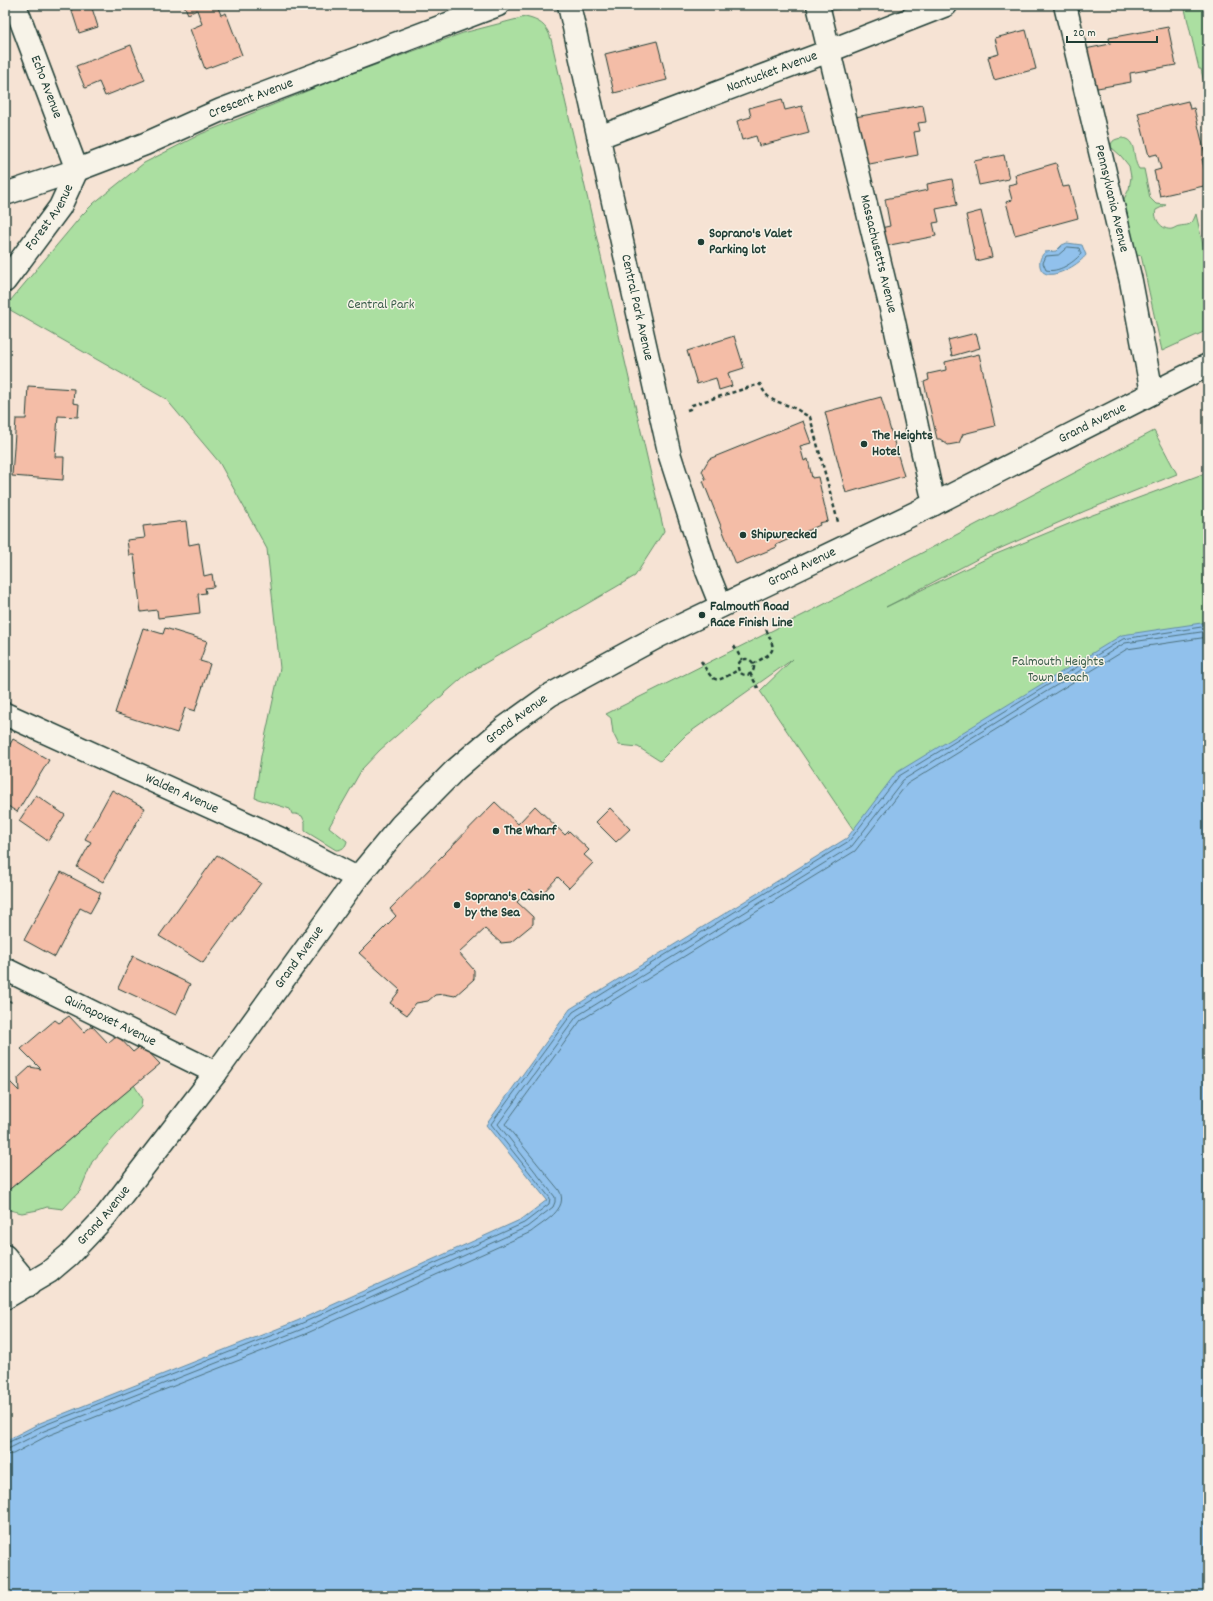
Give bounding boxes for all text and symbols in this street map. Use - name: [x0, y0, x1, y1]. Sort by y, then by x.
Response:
- scale bar: [1067, 18, 1157, 44]
- text: 20 m: [1073, 25, 1096, 42]
- street label: Nantucket Avenue: [724, 46, 821, 98]
- street label: Echo Avenue: [25, 53, 67, 121]
- street label: Crescent Avenue: [205, 73, 296, 124]
- street label: Pennsylvania Avenue: [1089, 143, 1134, 254]
- street label: Forest Avenue: [21, 181, 79, 255]
- street label: Massachusetts Avenue: [854, 193, 902, 315]
- place label: Soprano's Valet Parking lot: [709, 224, 793, 260]
- marker: Soprano's Valet Parking lot: [696, 237, 706, 247]
- street label: Central Park Avenue: [615, 252, 658, 363]
- park label: Central Park: [348, 295, 415, 315]
- street label: Grand Avenue: [1055, 398, 1130, 449]
- place label: The Heights Hotel: [872, 426, 933, 462]
- marker: The Heights Hotel: [859, 439, 869, 449]
- place label: Shipwrecked: [751, 525, 817, 545]
- marker: Shipwrecked: [738, 530, 748, 540]
- street label: Grand Avenue: [765, 542, 840, 592]
- place label: Falmouth Road Race Finish Line: [710, 597, 793, 633]
- marker: Falmouth Road Race Finish Line: [697, 610, 707, 620]
- park label: Falmouth Heights Town Beach: [1012, 652, 1104, 688]
- street label: Grand Avenue: [481, 690, 552, 750]
- street label: Walden Avenue: [142, 769, 222, 819]
- place label: The Wharf: [504, 821, 558, 841]
- marker: The Wharf: [491, 826, 501, 836]
- place label: Soprano's Casino by the Sea: [465, 887, 555, 923]
- marker: Soprano's Casino by the Sea: [452, 900, 462, 910]
- street label: Grand Avenue: [270, 922, 329, 993]
- street label: Quinapoxet Avenue: [60, 990, 160, 1052]
- street label: Grand Avenue: [73, 1182, 136, 1250]

